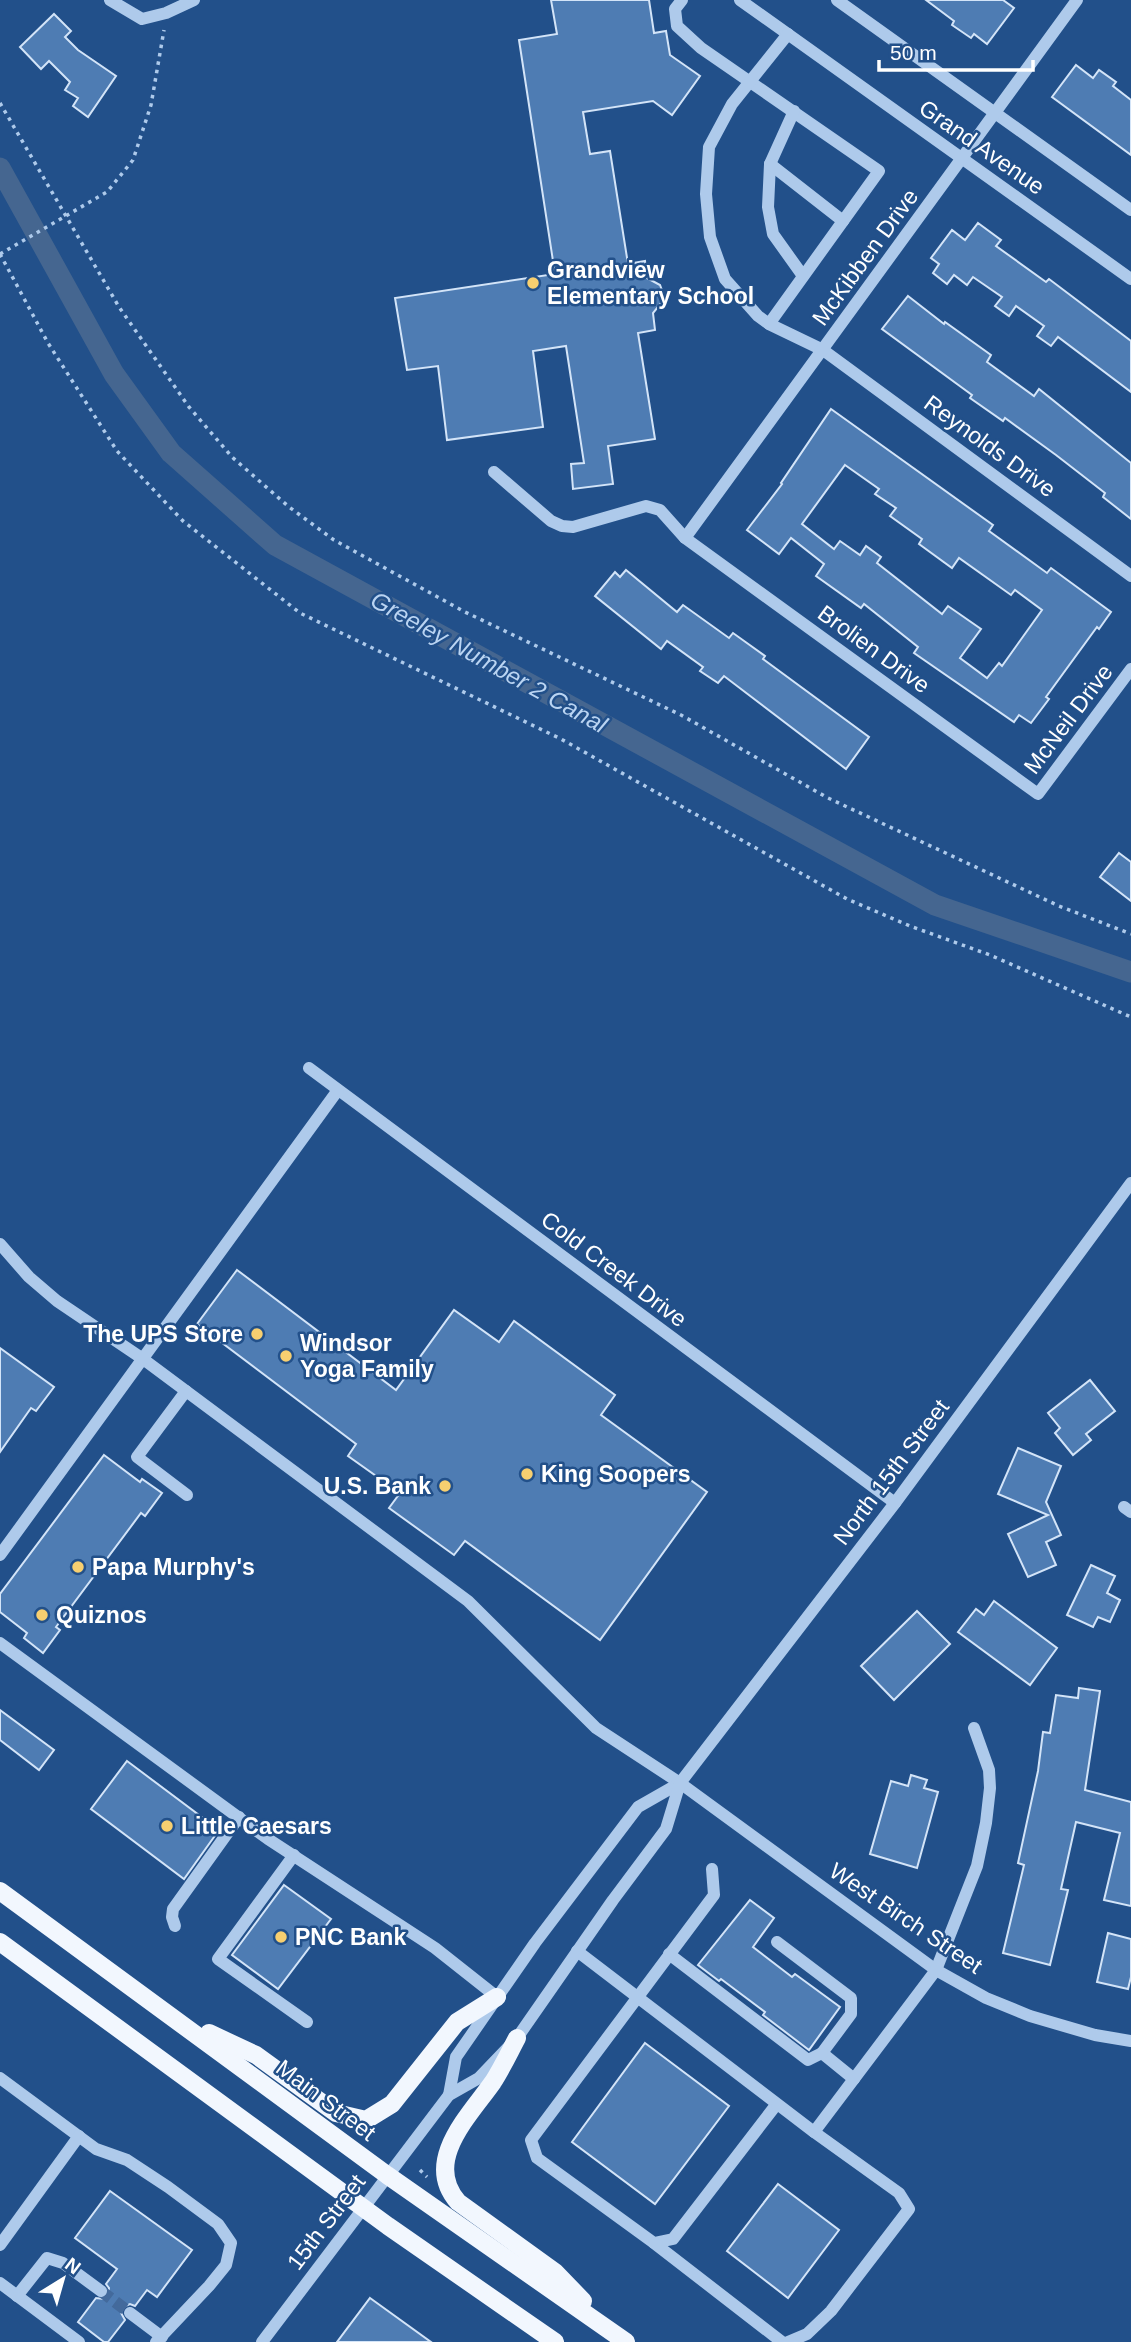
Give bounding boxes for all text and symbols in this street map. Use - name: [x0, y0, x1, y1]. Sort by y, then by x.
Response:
- scale bar: [879, 28, 1033, 72]
- text: 50 m: [890, 41, 937, 64]
- street label: Grand Avenue: [914, 94, 1050, 200]
- street label: McKibben Drive: [807, 184, 923, 330]
- place label: Grandview Elementary School: [547, 257, 754, 309]
- marker: Grandview Elementary School: [525, 275, 541, 291]
- street label: Reynolds Drive: [919, 390, 1061, 502]
- water label: Greeley Number 2 Canal: [366, 586, 612, 738]
- street label: Brolien Drive: [813, 600, 935, 698]
- street label: McNeil Drive: [1018, 659, 1118, 779]
- street label: Cold Creek Drive: [536, 1206, 692, 1332]
- place label: The UPS Store: [83, 1321, 243, 1347]
- marker: The UPS Store: [249, 1326, 265, 1342]
- place label: Windsor Yoga Family: [300, 1330, 434, 1382]
- marker: Windsor Yoga Family: [278, 1348, 294, 1364]
- street label: North 15th Street: [828, 1394, 954, 1550]
- place label: King Soopers: [541, 1461, 691, 1487]
- marker: King Soopers: [519, 1466, 535, 1482]
- place label: U.S. Bank: [324, 1473, 431, 1499]
- marker: U.S. Bank: [437, 1478, 453, 1494]
- place label: Papa Murphy's: [92, 1554, 255, 1580]
- marker: Papa Murphy's: [70, 1559, 86, 1575]
- place label: Quiznos: [56, 1602, 147, 1628]
- marker: Quiznos: [34, 1607, 50, 1623]
- place label: Little Caesars: [181, 1813, 332, 1839]
- marker: Little Caesars: [159, 1818, 175, 1834]
- street label: West Birch Street: [825, 1857, 988, 1979]
- place label: PNC Bank: [295, 1924, 406, 1950]
- marker: PNC Bank: [273, 1929, 289, 1945]
- street label: Main Street: [271, 2054, 381, 2146]
- street label: 15th Street: [282, 2169, 371, 2275]
- north arrow: [28, 2244, 98, 2314]
- text: N: [61, 2253, 85, 2278]

